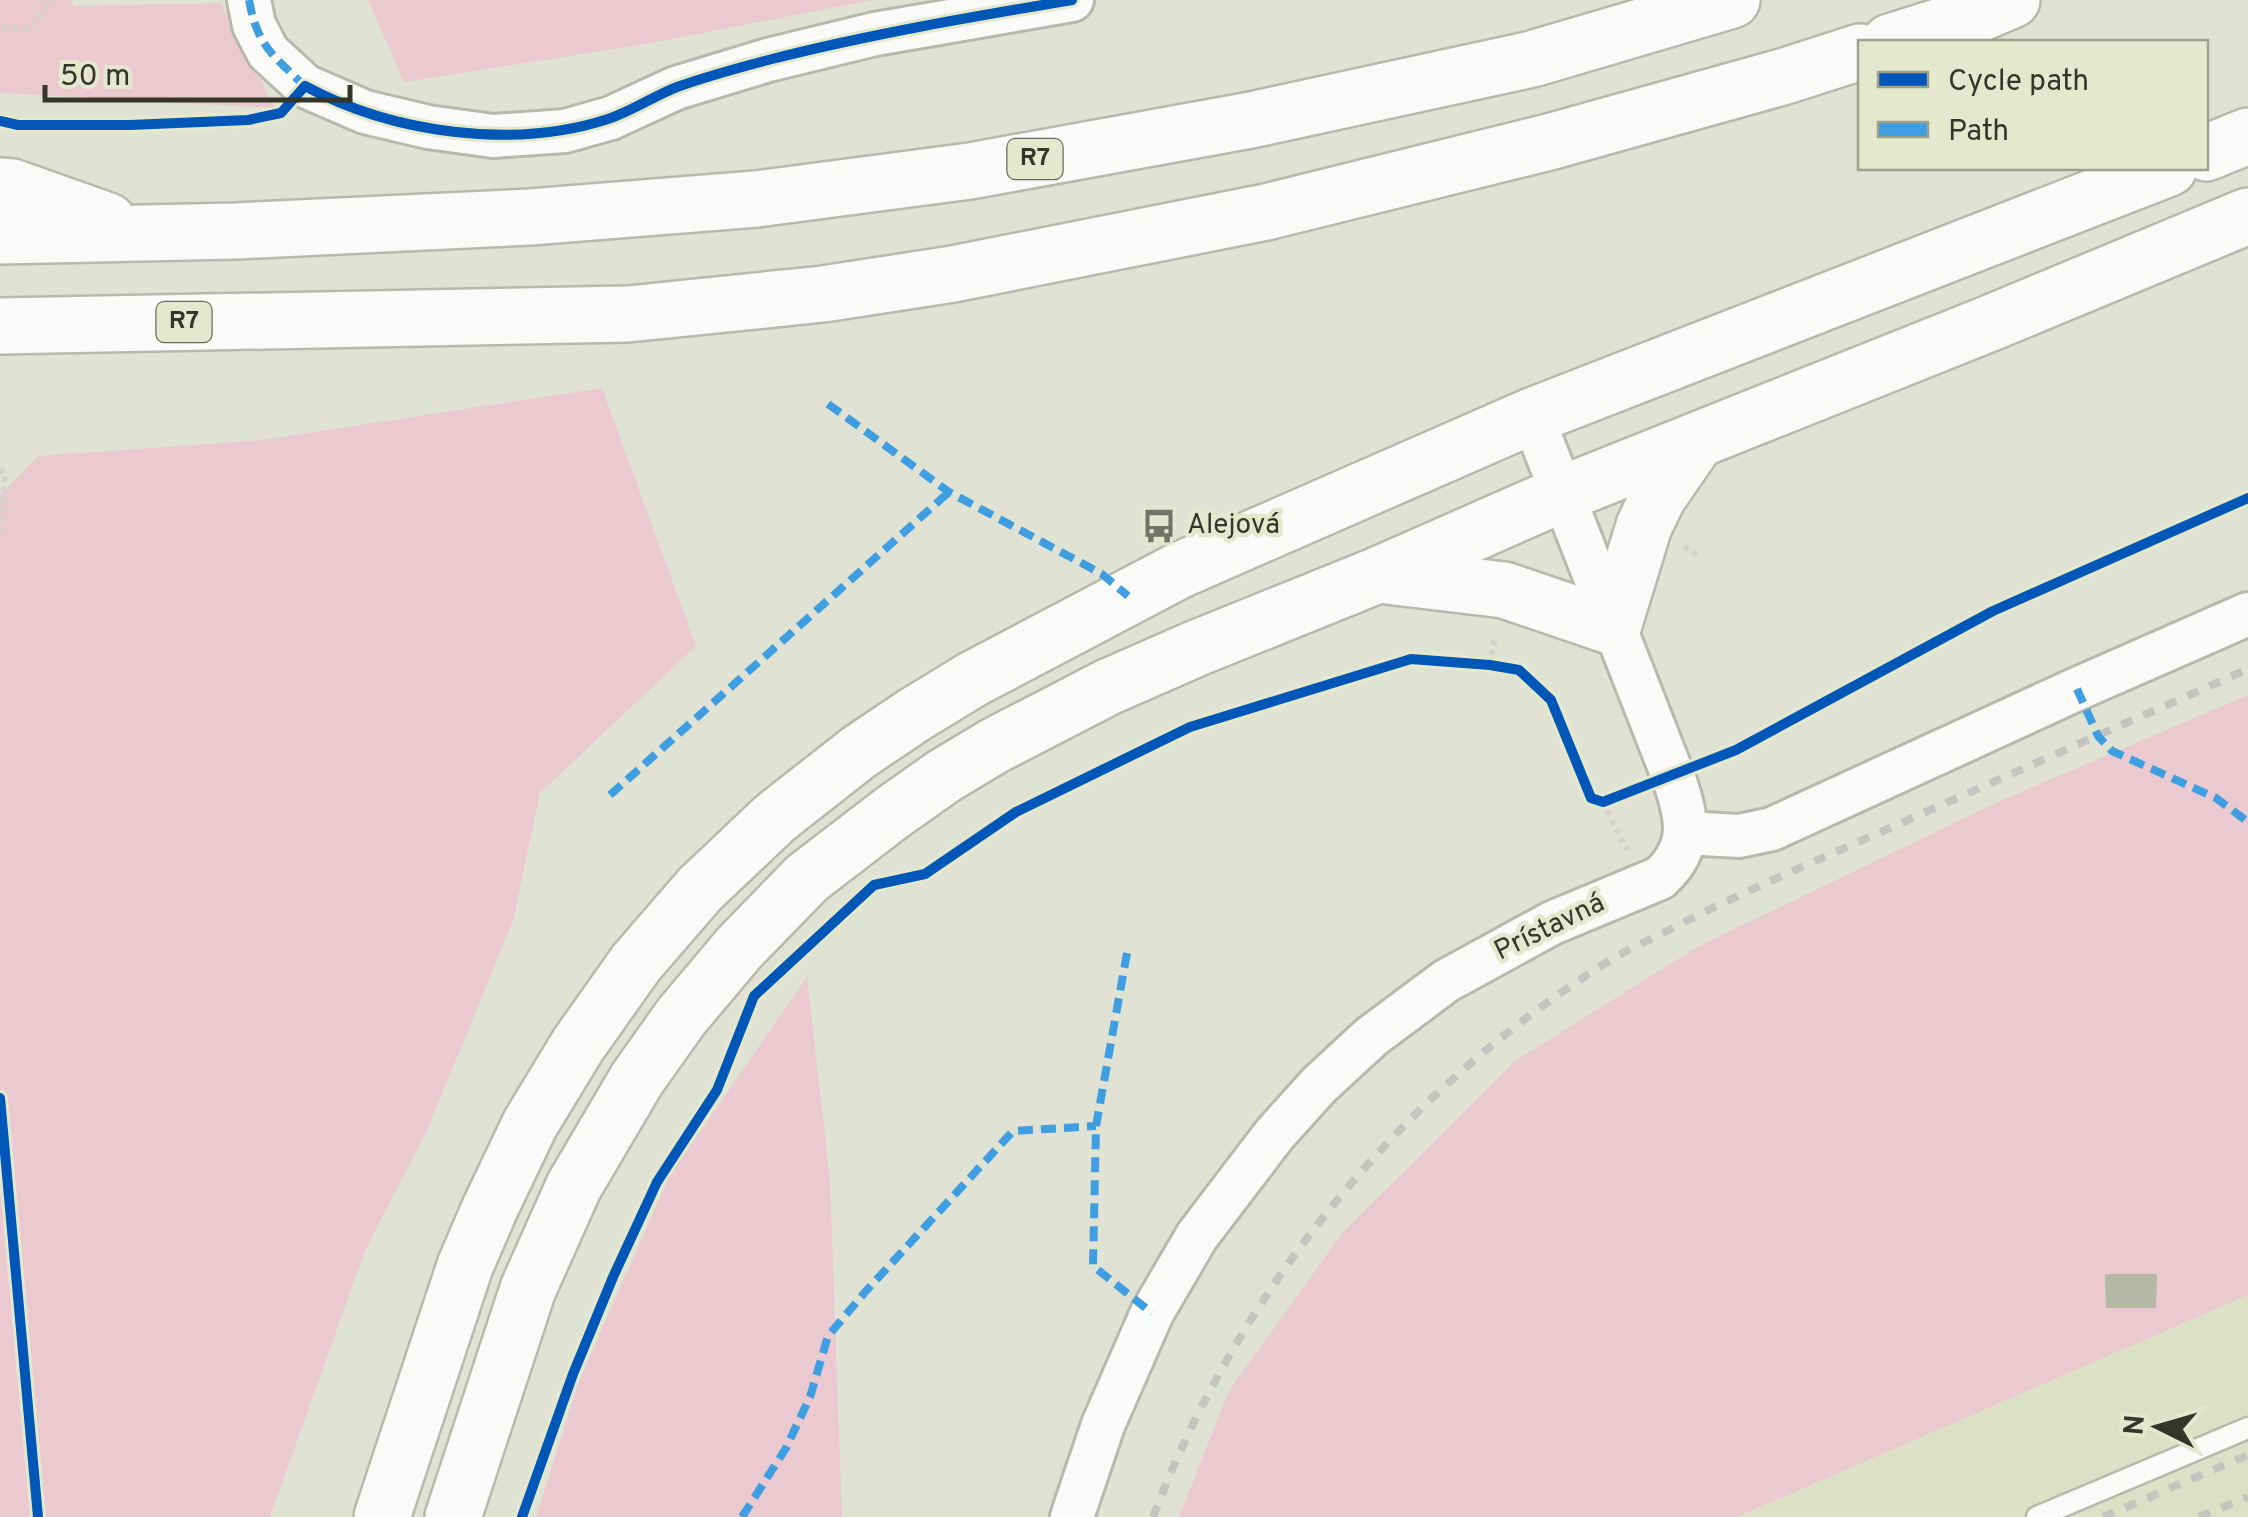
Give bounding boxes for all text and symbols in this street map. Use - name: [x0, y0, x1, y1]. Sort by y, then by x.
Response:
- scale bar: [45, 40, 350, 102]
- legend: [1858, 40, 2208, 170]
- text: 50 m: [60, 59, 130, 96]
- text: Cycle path: [1948, 64, 2089, 101]
- text: Path: [1948, 114, 2009, 151]
- road number: R7: [1008, 139, 1062, 179]
- road number: R7: [156, 302, 212, 342]
- bus stop icon: Alejová: [1140, 507, 1178, 545]
- place label: Alejová: [1187, 508, 1280, 544]
- street label: Prístavná: [1489, 886, 1611, 970]
- north arrow: [2108, 1377, 2208, 1477]
- text: N: [2117, 1413, 2155, 1437]

